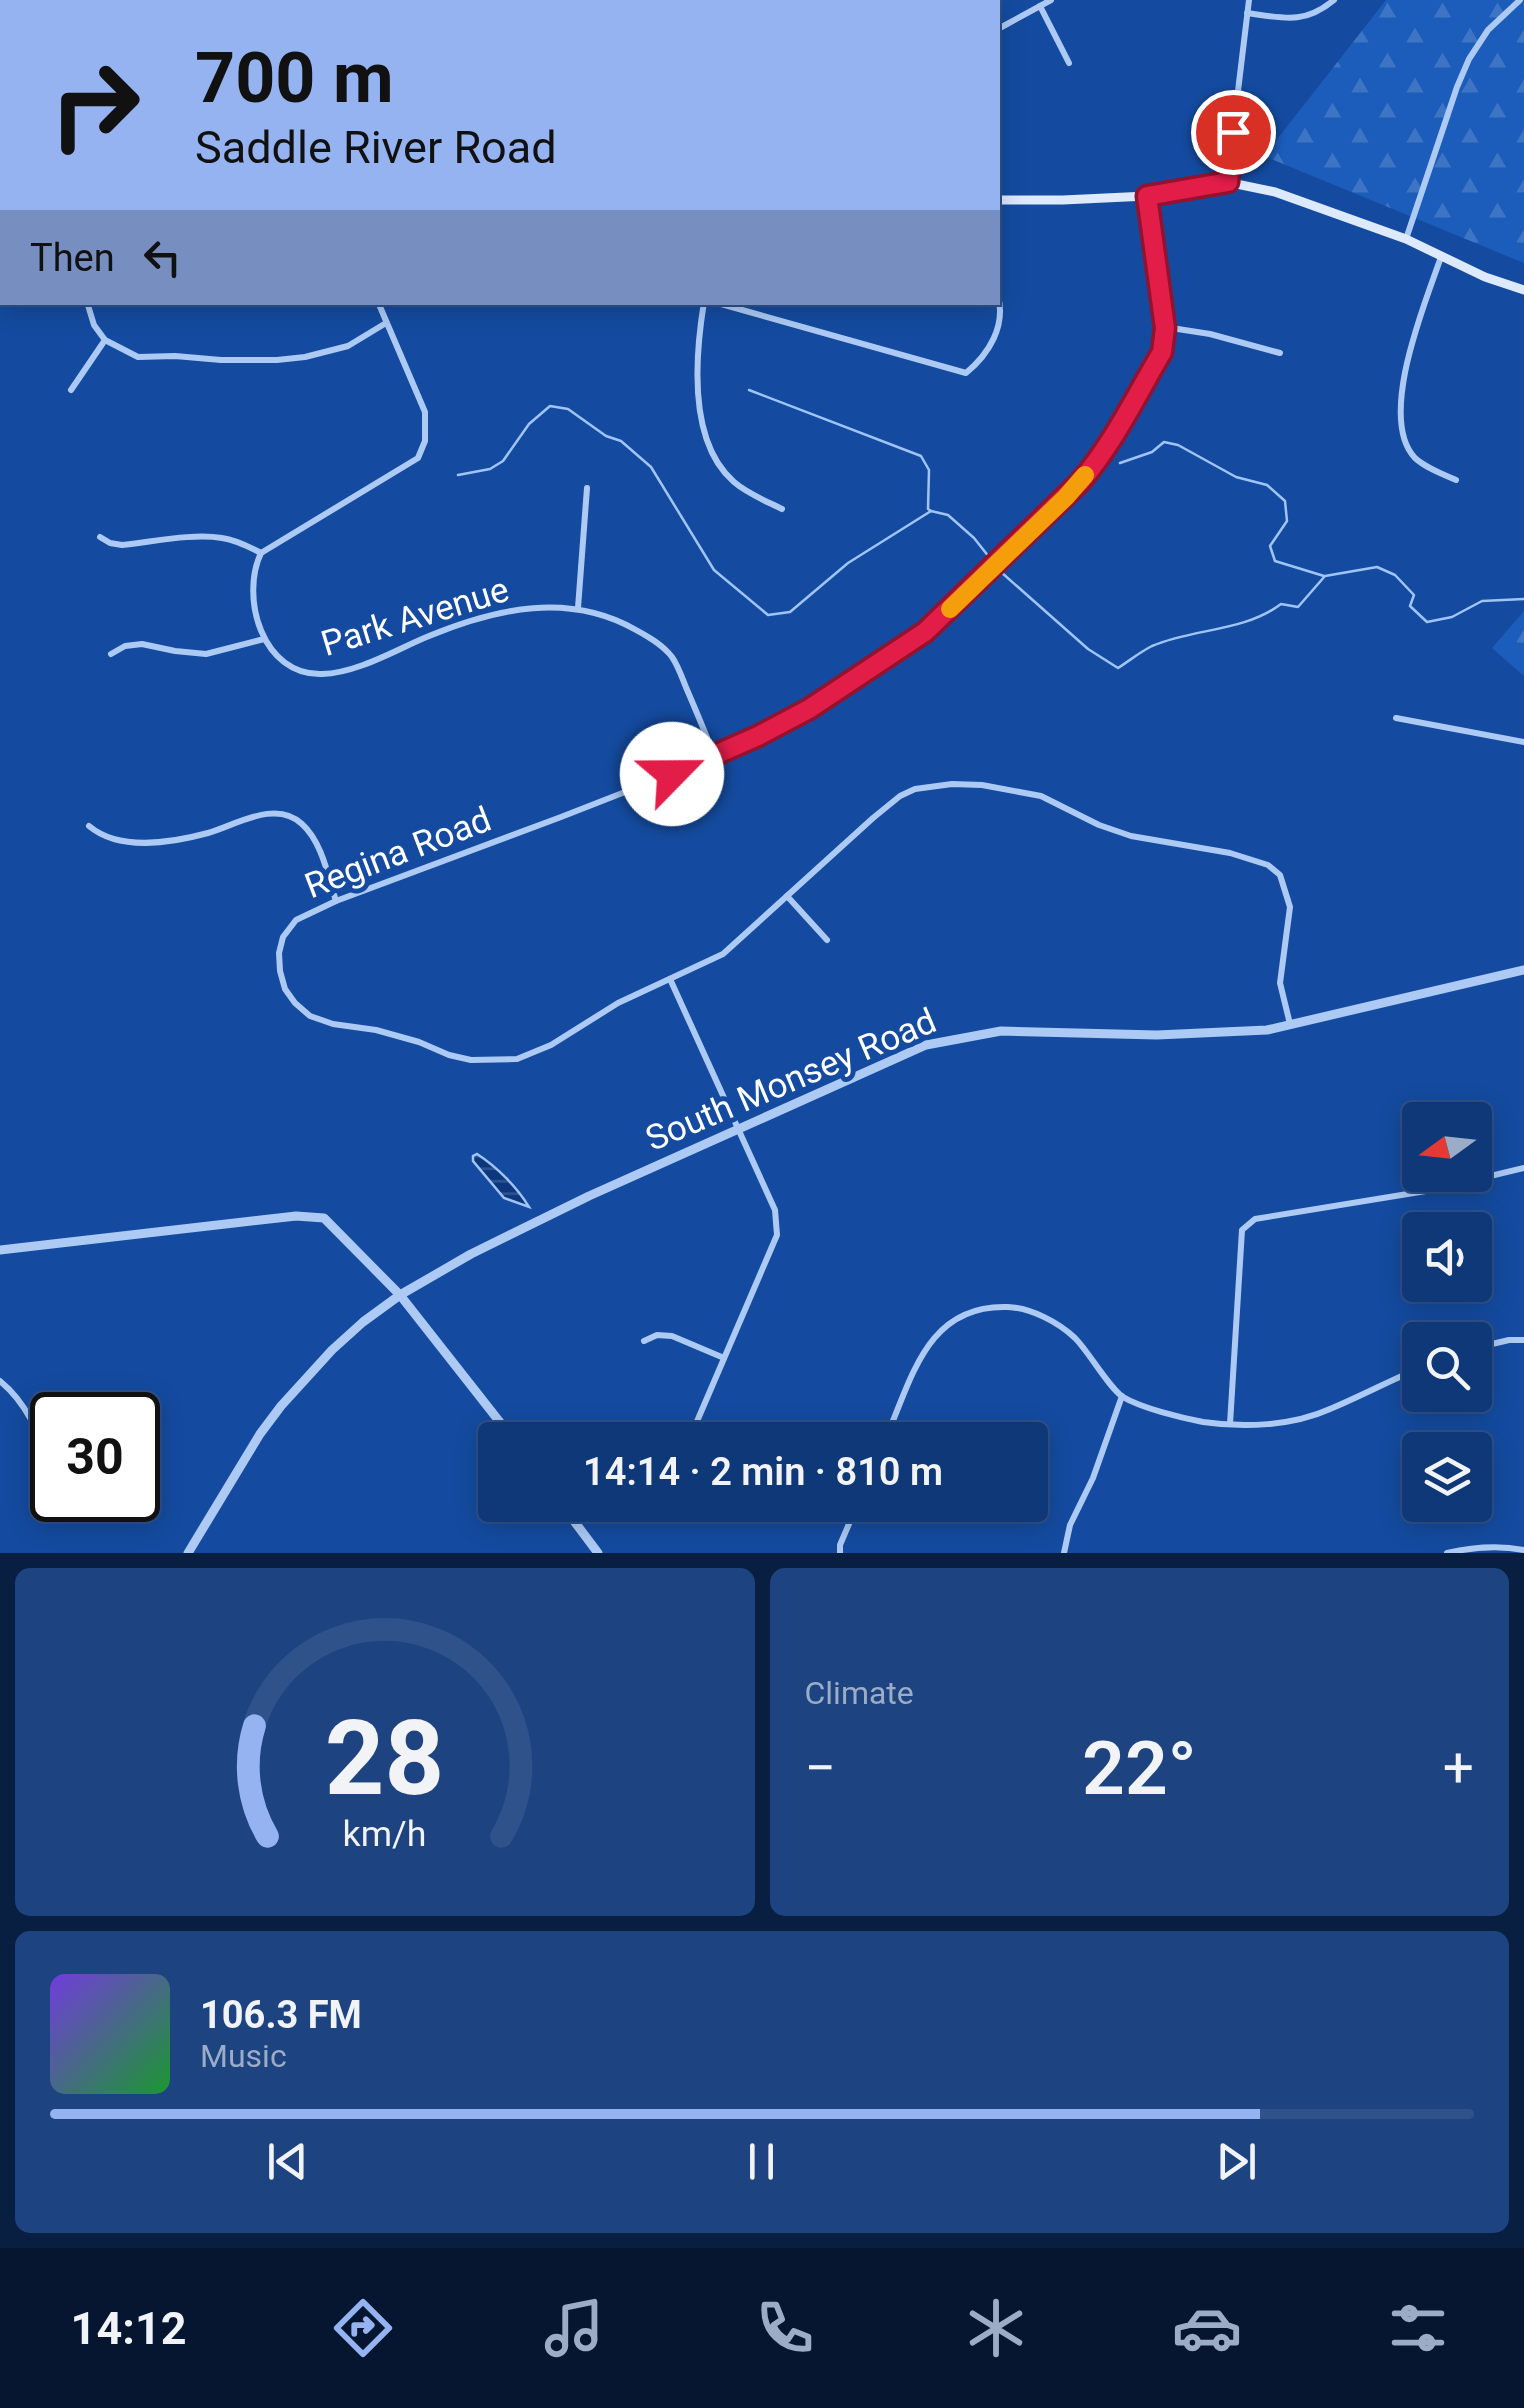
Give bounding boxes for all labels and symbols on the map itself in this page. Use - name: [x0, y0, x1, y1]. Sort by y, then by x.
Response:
- pin: [1191, 90, 1276, 175]
- street label: Park Avenue: [316, 569, 514, 665]
- position arrow: [620, 722, 724, 826]
- street label: Regina Road: [299, 799, 497, 907]
- street label: South Monsey Road: [640, 1000, 942, 1160]
- north arrow: [1402, 1102, 1492, 1192]
- speed limit sign: 30: [30, 1392, 160, 1522]

